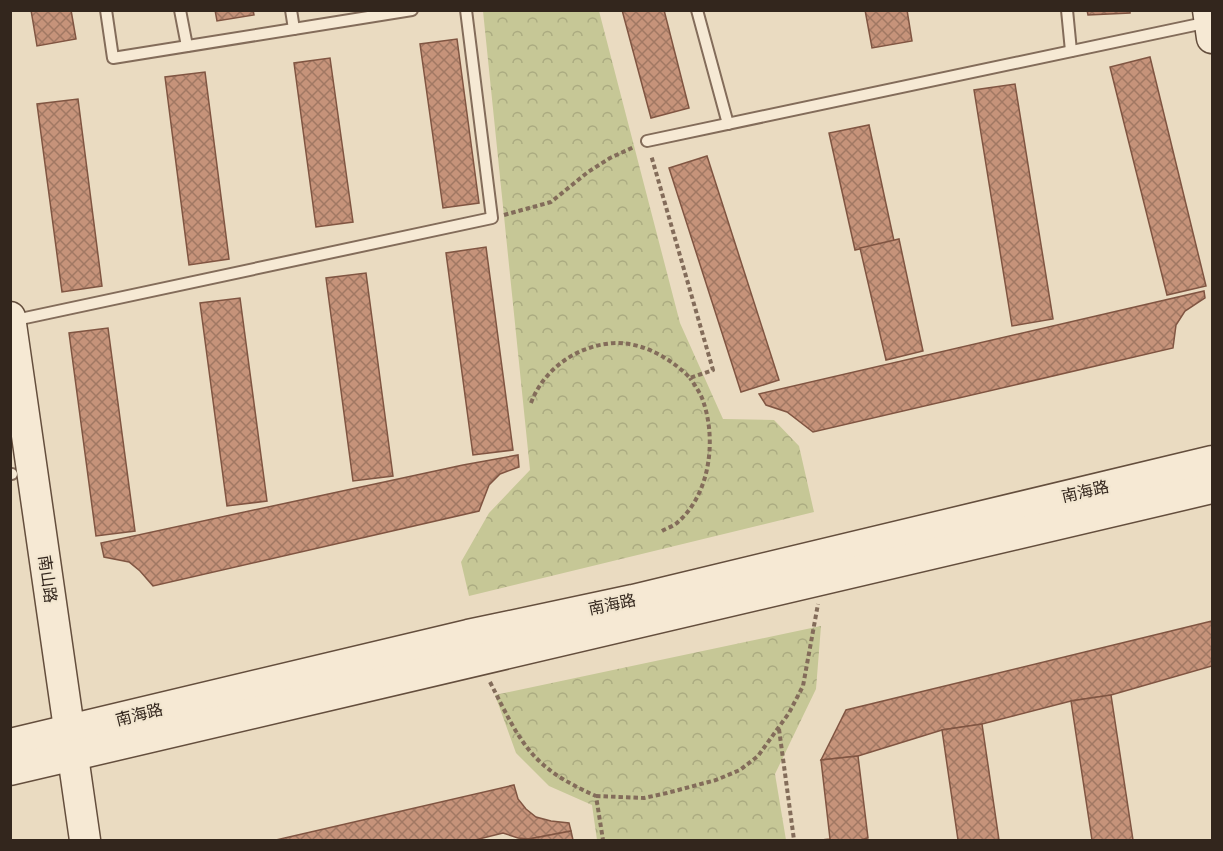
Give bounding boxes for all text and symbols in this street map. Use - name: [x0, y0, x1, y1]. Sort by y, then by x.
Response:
- street label: 南海路: [1059, 475, 1111, 507]
- street label: 南山路: [34, 554, 62, 604]
- street label: 南海路: [586, 588, 638, 620]
- street label: 南海路: [113, 698, 165, 730]

